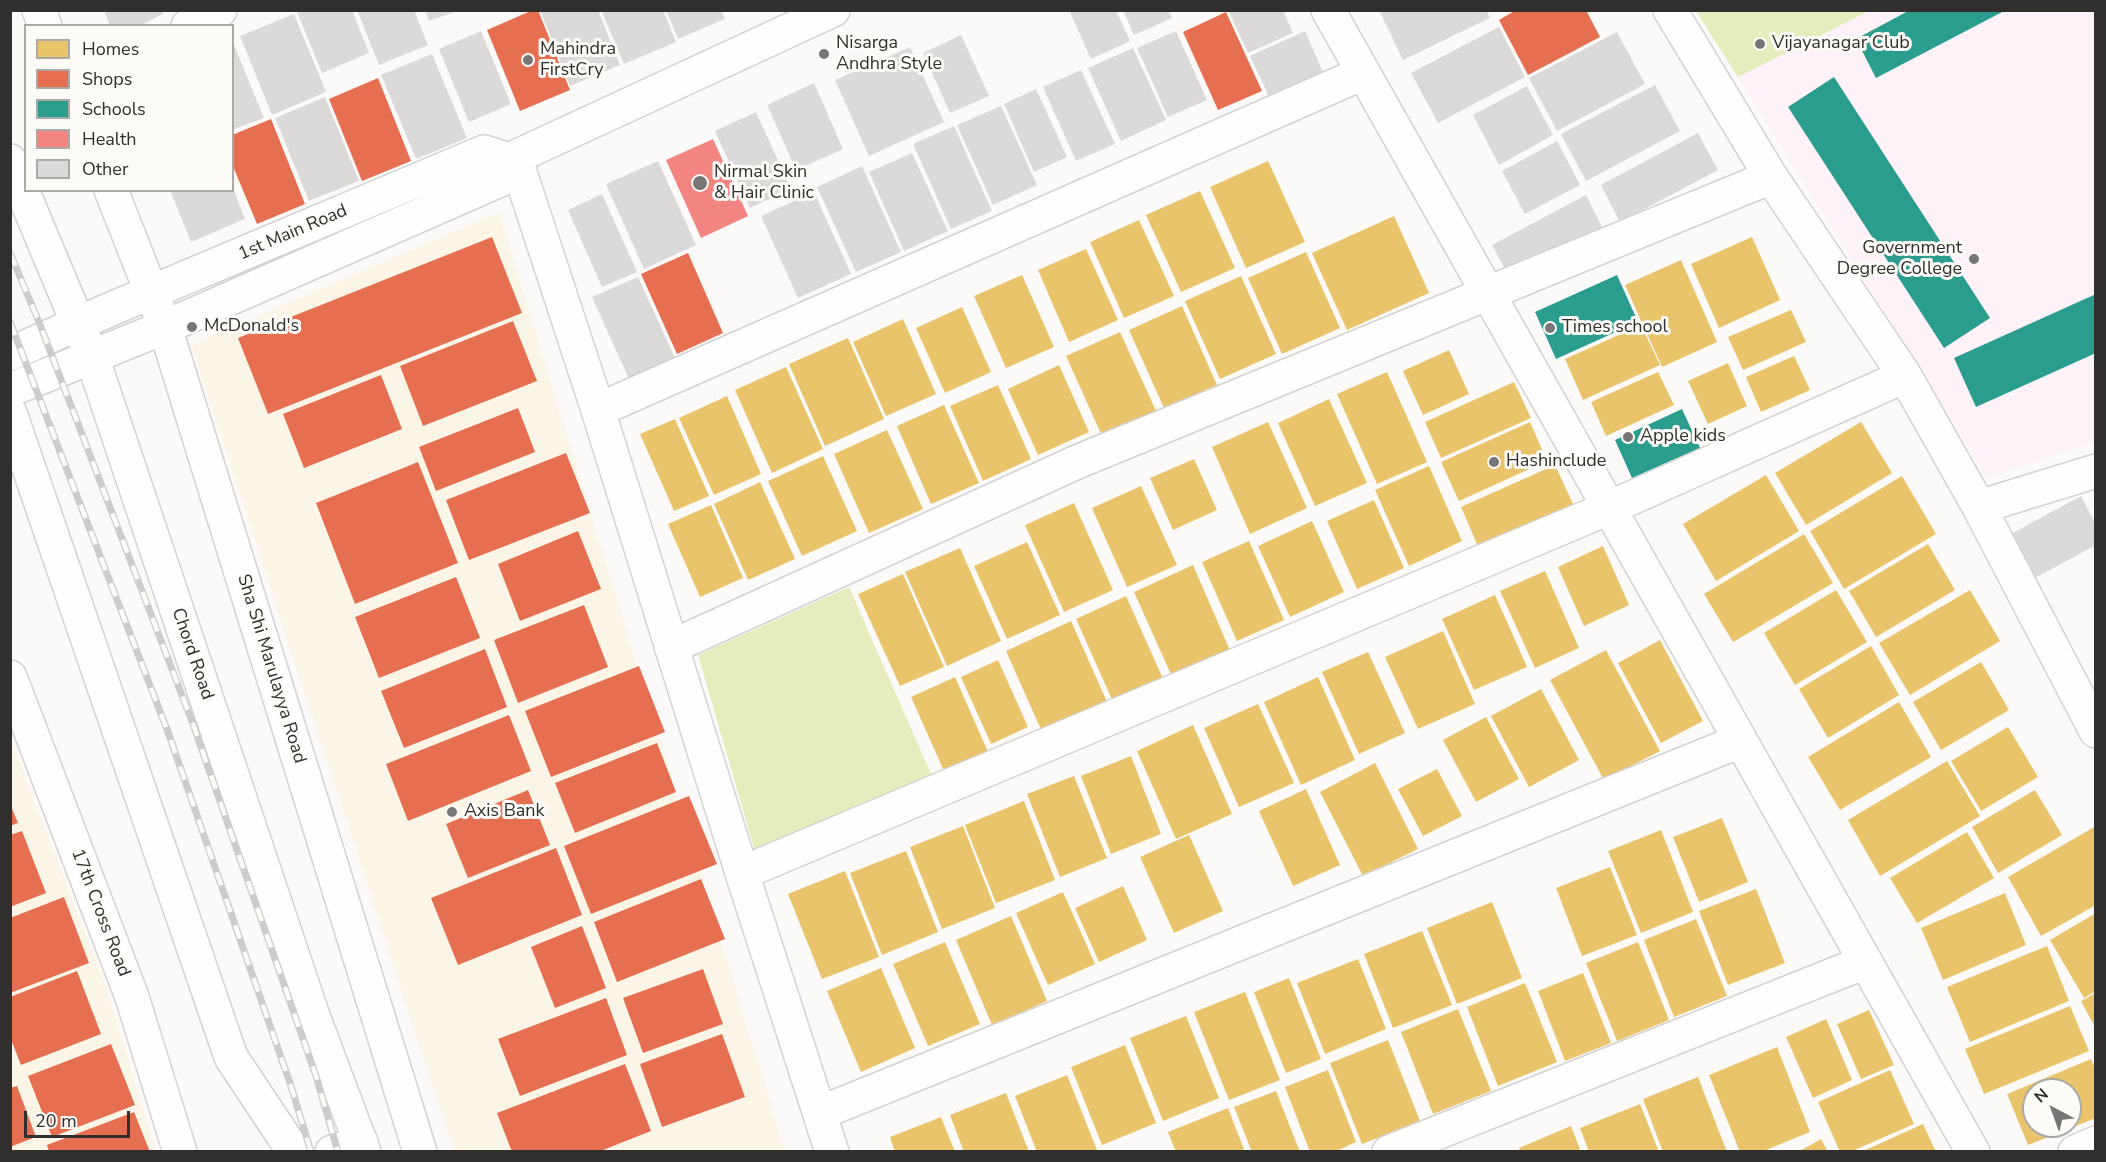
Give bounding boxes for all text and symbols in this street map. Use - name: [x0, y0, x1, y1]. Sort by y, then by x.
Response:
- legend: [24, 24, 234, 192]
- place label: Nisarga Andhra Style: [836, 33, 942, 76]
- place label: Vijayanagar Club: [1772, 33, 1910, 55]
- text: Homes: [82, 37, 139, 61]
- marker: Vijayanagar Club: [1753, 37, 1767, 51]
- place label: Mahindra FirstCry: [540, 39, 616, 82]
- marker: Nisarga Andhra Style: [817, 47, 831, 61]
- marker: Mahindra FirstCry: [521, 53, 535, 67]
- text: Shops: [82, 67, 132, 91]
- text: Schools: [82, 97, 146, 121]
- text: Health: [82, 127, 137, 151]
- text: Other: [82, 157, 128, 181]
- place label: Nirmal Skin & Hair Clinic: [714, 162, 814, 204]
- marker: Nirmal Skin & Hair Clinic: [691, 174, 709, 192]
- street label: 1st Main Road: [235, 200, 351, 266]
- place label: Government Degree College: [1837, 238, 1962, 280]
- marker: Government Degree College: [1967, 252, 1981, 266]
- place label: McDonald's: [204, 316, 299, 338]
- place label: Times school: [1562, 317, 1668, 339]
- marker: McDonald's: [185, 320, 199, 334]
- marker: Times school: [1543, 321, 1557, 335]
- place label: Apple kids: [1640, 426, 1726, 448]
- marker: Apple kids: [1621, 430, 1635, 444]
- place label: Hashinclude: [1506, 451, 1606, 473]
- marker: Hashinclude: [1487, 455, 1501, 469]
- street label: Sha Shi Marulayya Road: [232, 572, 310, 766]
- street label: Chord Road: [166, 605, 218, 703]
- place label: Axis Bank: [464, 801, 545, 823]
- marker: Axis Bank: [445, 805, 459, 819]
- street label: 17th Cross Road: [66, 846, 134, 980]
- north arrow: [2022, 1078, 2082, 1138]
- text: N: [2030, 1084, 2053, 1108]
- scale bar: [27, 1099, 134, 1137]
- text: 20 m: [35, 1109, 77, 1133]

